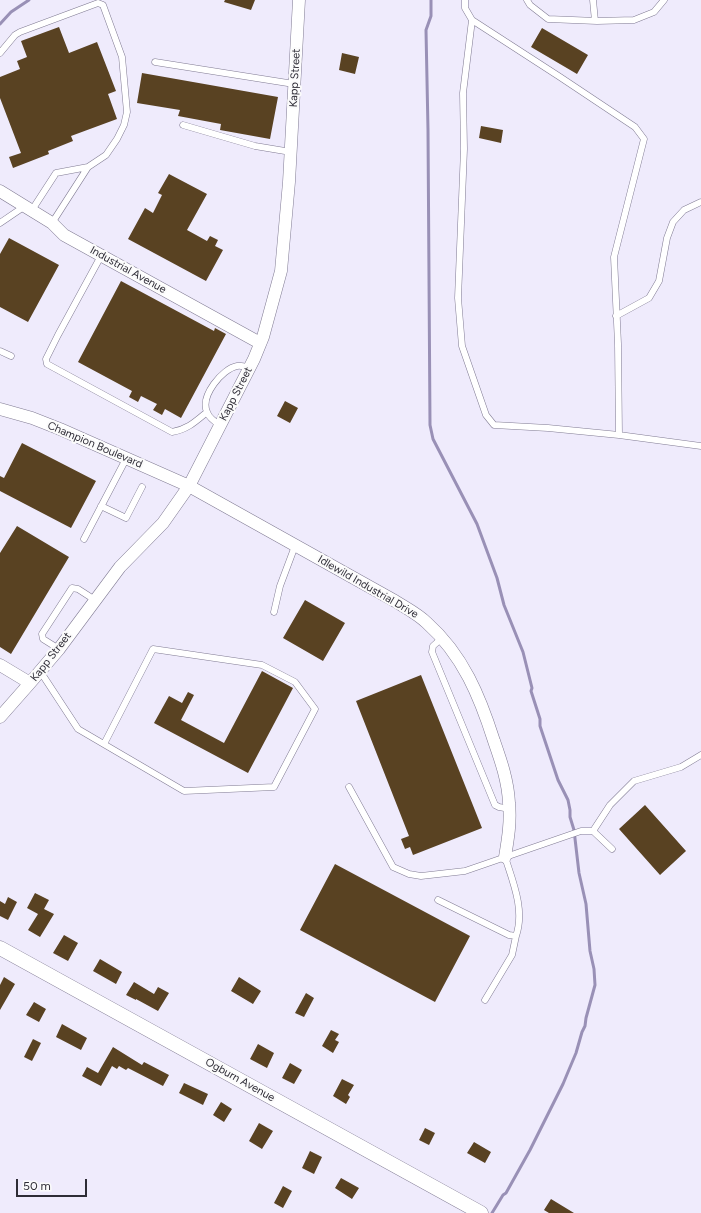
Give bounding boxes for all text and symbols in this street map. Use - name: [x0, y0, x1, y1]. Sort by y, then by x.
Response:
- street label: Kapp Street: [287, 48, 303, 108]
- street label: Industrial Avenue: [88, 244, 168, 296]
- street label: Kapp Street: [217, 365, 255, 423]
- street label: Champion Boulevard: [45, 419, 145, 471]
- street label: Idlewild Industrial Drive: [315, 553, 421, 621]
- street label: Kapp Street: [28, 630, 74, 684]
- street label: Ogburn Avenue: [203, 1055, 277, 1105]
- scale bar: [18, 1171, 89, 1197]
- text: 50 m: [23, 1179, 51, 1193]

